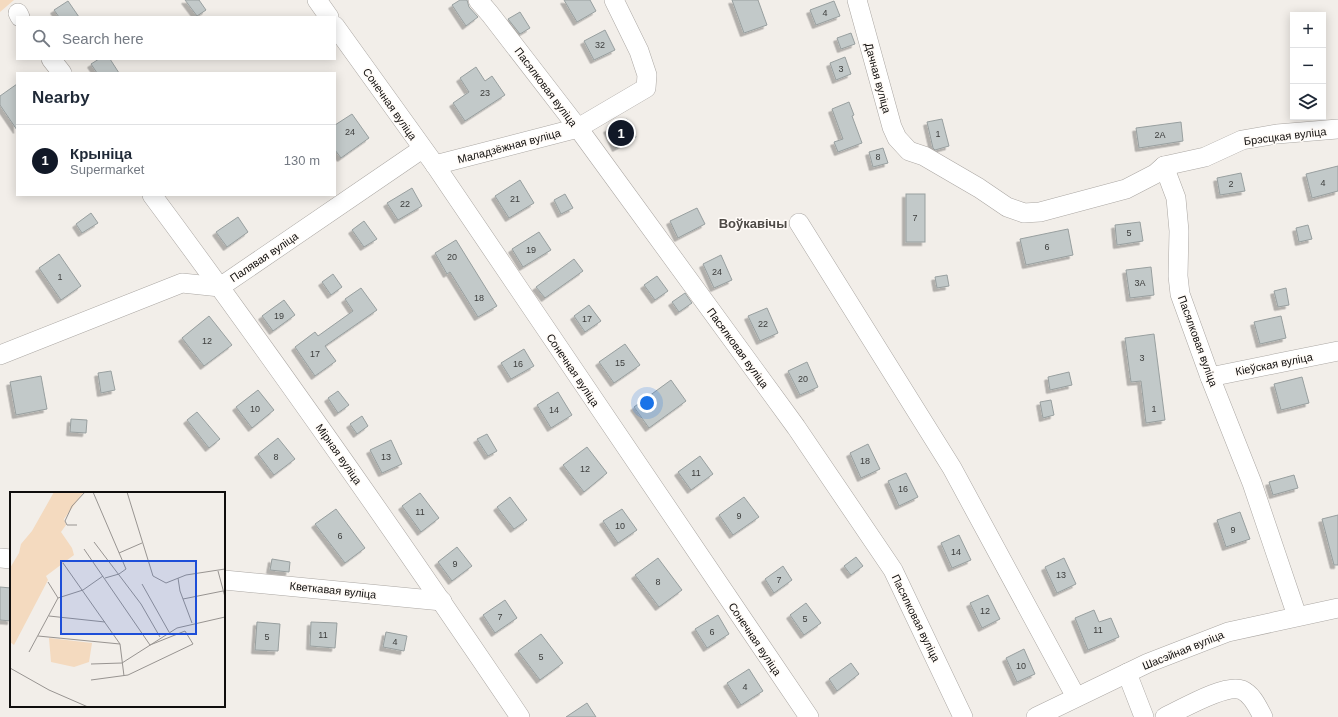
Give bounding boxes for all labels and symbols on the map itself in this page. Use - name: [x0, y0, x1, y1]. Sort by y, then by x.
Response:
- house number: 4: [822, 8, 828, 18]
- house number: 32: [595, 40, 605, 50]
- street label: Дачная вуліца: [863, 41, 893, 115]
- street label: Пасялковая вуліца: [512, 45, 580, 130]
- house number: 3: [838, 64, 844, 74]
- street label: Сонечная вуліца: [361, 66, 420, 143]
- house number: 23: [480, 88, 490, 98]
- pin: 1: [608, 118, 634, 148]
- street label: Брэсцкая вуліца: [1243, 125, 1328, 147]
- street label: Маладзёжная вуліца: [456, 126, 563, 166]
- house number: 24: [345, 127, 355, 137]
- house number: 1: [935, 129, 941, 139]
- house number: 2А: [1154, 130, 1166, 140]
- house number: 8: [875, 152, 881, 162]
- house number: 4: [1320, 178, 1326, 188]
- house number: 2: [1228, 179, 1234, 189]
- house number: 21: [510, 194, 520, 204]
- house number: 22: [400, 199, 410, 209]
- house number: 7: [912, 213, 918, 223]
- district label: Воўкавічы: [719, 216, 787, 231]
- house number: 5: [1126, 228, 1132, 238]
- street label: Палявая вуліца: [228, 229, 301, 284]
- house number: 6: [1044, 242, 1050, 252]
- house number: 19: [526, 245, 536, 255]
- house number: 20: [447, 252, 457, 262]
- house number: 24: [712, 267, 722, 277]
- house number: 1: [57, 272, 63, 282]
- house number: 3А: [1134, 278, 1146, 288]
- house number: 18: [474, 293, 484, 303]
- street label: Пасялковая вуліца: [1176, 294, 1220, 389]
- street label: Пасялковая вуліца: [705, 306, 772, 391]
- house number: 19: [274, 311, 284, 321]
- house number: 17: [582, 314, 592, 324]
- house number: 22: [758, 319, 768, 329]
- street label: Сонечная вуліца: [544, 331, 602, 409]
- house number: 12: [202, 336, 212, 346]
- house number: 17: [310, 349, 320, 359]
- street label: Кіеўская вуліца: [1234, 350, 1314, 377]
- house number: 3: [1139, 353, 1145, 363]
- house number: 15: [615, 358, 625, 368]
- house number: 16: [513, 359, 523, 369]
- house number: 20: [798, 374, 808, 384]
- your location: [637, 393, 657, 413]
- house number: 10: [250, 404, 260, 414]
- house number: 1: [1151, 404, 1157, 414]
- house number: 14: [549, 405, 559, 415]
- street label: Мірная вуліца: [314, 421, 365, 487]
- house number: 8: [273, 452, 279, 462]
- house number: 13: [381, 452, 391, 462]
- house number: 18: [860, 456, 870, 466]
- house number: 12: [580, 464, 590, 474]
- house number: 11: [691, 468, 701, 478]
- house number: 16: [898, 484, 908, 494]
- inset map: [10, 492, 225, 707]
- house number: 11: [415, 507, 425, 517]
- house number: 9: [736, 511, 742, 521]
- house number: 10: [615, 521, 625, 531]
- house number: 9: [1230, 525, 1236, 535]
- house number: 6: [337, 531, 343, 541]
- house number: 14: [951, 547, 961, 557]
- house number: 9: [452, 559, 458, 569]
- house number: 13: [1056, 570, 1066, 580]
- street label: Пасялковая вуліца: [890, 572, 943, 665]
- house number: 7: [776, 575, 782, 585]
- house number: 8: [655, 577, 661, 587]
- street label: Кветкавая вуліца: [289, 579, 378, 601]
- street label: Сонечная вуліца: [726, 600, 784, 678]
- house number: 12: [980, 606, 990, 616]
- house number: 7: [497, 612, 503, 622]
- house number: 5: [802, 614, 808, 624]
- house number: 11: [1093, 625, 1103, 635]
- house number: 6: [709, 627, 715, 637]
- street label: Шасэйная вуліца: [1140, 628, 1226, 672]
- house number: 11: [318, 630, 328, 640]
- house number: 5: [264, 632, 270, 642]
- house number: 4: [392, 637, 398, 647]
- house number: 5: [538, 652, 544, 662]
- house number: 10: [1016, 661, 1026, 671]
- house number: 4: [742, 682, 748, 692]

